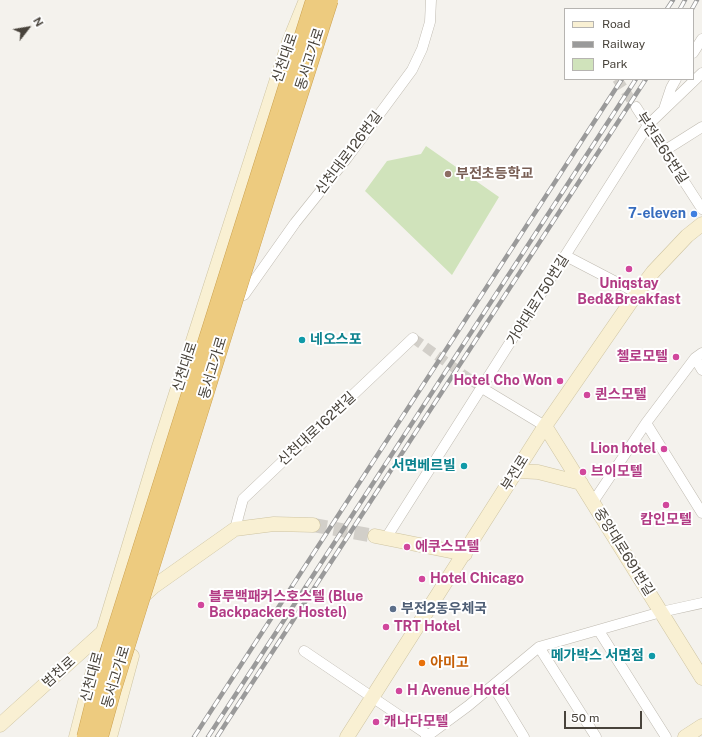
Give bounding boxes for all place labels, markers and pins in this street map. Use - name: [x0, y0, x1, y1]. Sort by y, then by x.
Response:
- place label: 부전초등학교: [456, 166, 533, 182]
- marker: 부전초등학교: [443, 169, 453, 179]
- place label: 7-eleven: [628, 206, 686, 222]
- marker: 7-eleven: [689, 209, 699, 219]
- marker: Uniqstay Bed&Breakfast: [624, 264, 634, 274]
- place label: Uniqstay Bed&Breakfast: [577, 276, 681, 308]
- place label: 네오스포: [310, 332, 362, 348]
- marker: 네오스포: [297, 335, 307, 345]
- place label: 첼로모텔: [616, 349, 668, 365]
- marker: 첼로모텔: [671, 352, 681, 362]
- place label: Hotel Cho Won: [453, 373, 552, 389]
- marker: Hotel Cho Won: [555, 376, 565, 386]
- place label: 퀸스모텔: [595, 387, 647, 403]
- marker: 퀸스모텔: [582, 390, 592, 400]
- place label: Lion hotel: [590, 441, 656, 457]
- marker: Lion hotel: [659, 444, 669, 454]
- place label: 서면베르빌: [392, 458, 456, 474]
- marker: 서면베르빌: [459, 461, 469, 471]
- place label: 브이모텔: [591, 464, 643, 480]
- marker: 브이모텔: [578, 467, 588, 477]
- marker: 캄인모텔: [661, 500, 671, 510]
- place label: 캄인모텔: [640, 512, 692, 528]
- place label: 에쿠스모텔: [415, 539, 479, 555]
- marker: 에쿠스모텔: [402, 542, 412, 552]
- place label: Hotel Chicago: [430, 571, 524, 587]
- marker: Hotel Chicago: [417, 574, 427, 584]
- place label: 블루백패커스호스텔 (Blue Backpackers Hostel): [209, 589, 363, 622]
- marker: 블루백패커스호스텔 (Blue Backpackers Hostel): [196, 600, 206, 610]
- place label: 부전2동우체국: [401, 601, 487, 617]
- marker: 부전2동우체국: [388, 604, 398, 614]
- place label: TRT Hotel: [394, 619, 461, 635]
- marker: TRT Hotel: [381, 622, 391, 632]
- place label: 메가박스 서면점: [551, 648, 644, 664]
- marker: 메가박스 서면점: [647, 651, 657, 661]
- place label: 아미고: [430, 655, 469, 671]
- marker: 아미고: [417, 658, 427, 668]
- place label: H Avenue Hotel: [407, 683, 510, 699]
- marker: H Avenue Hotel: [394, 686, 404, 696]
- place label: 캐나다모텔: [384, 714, 448, 730]
- marker: 캐나다모텔: [371, 717, 381, 727]

